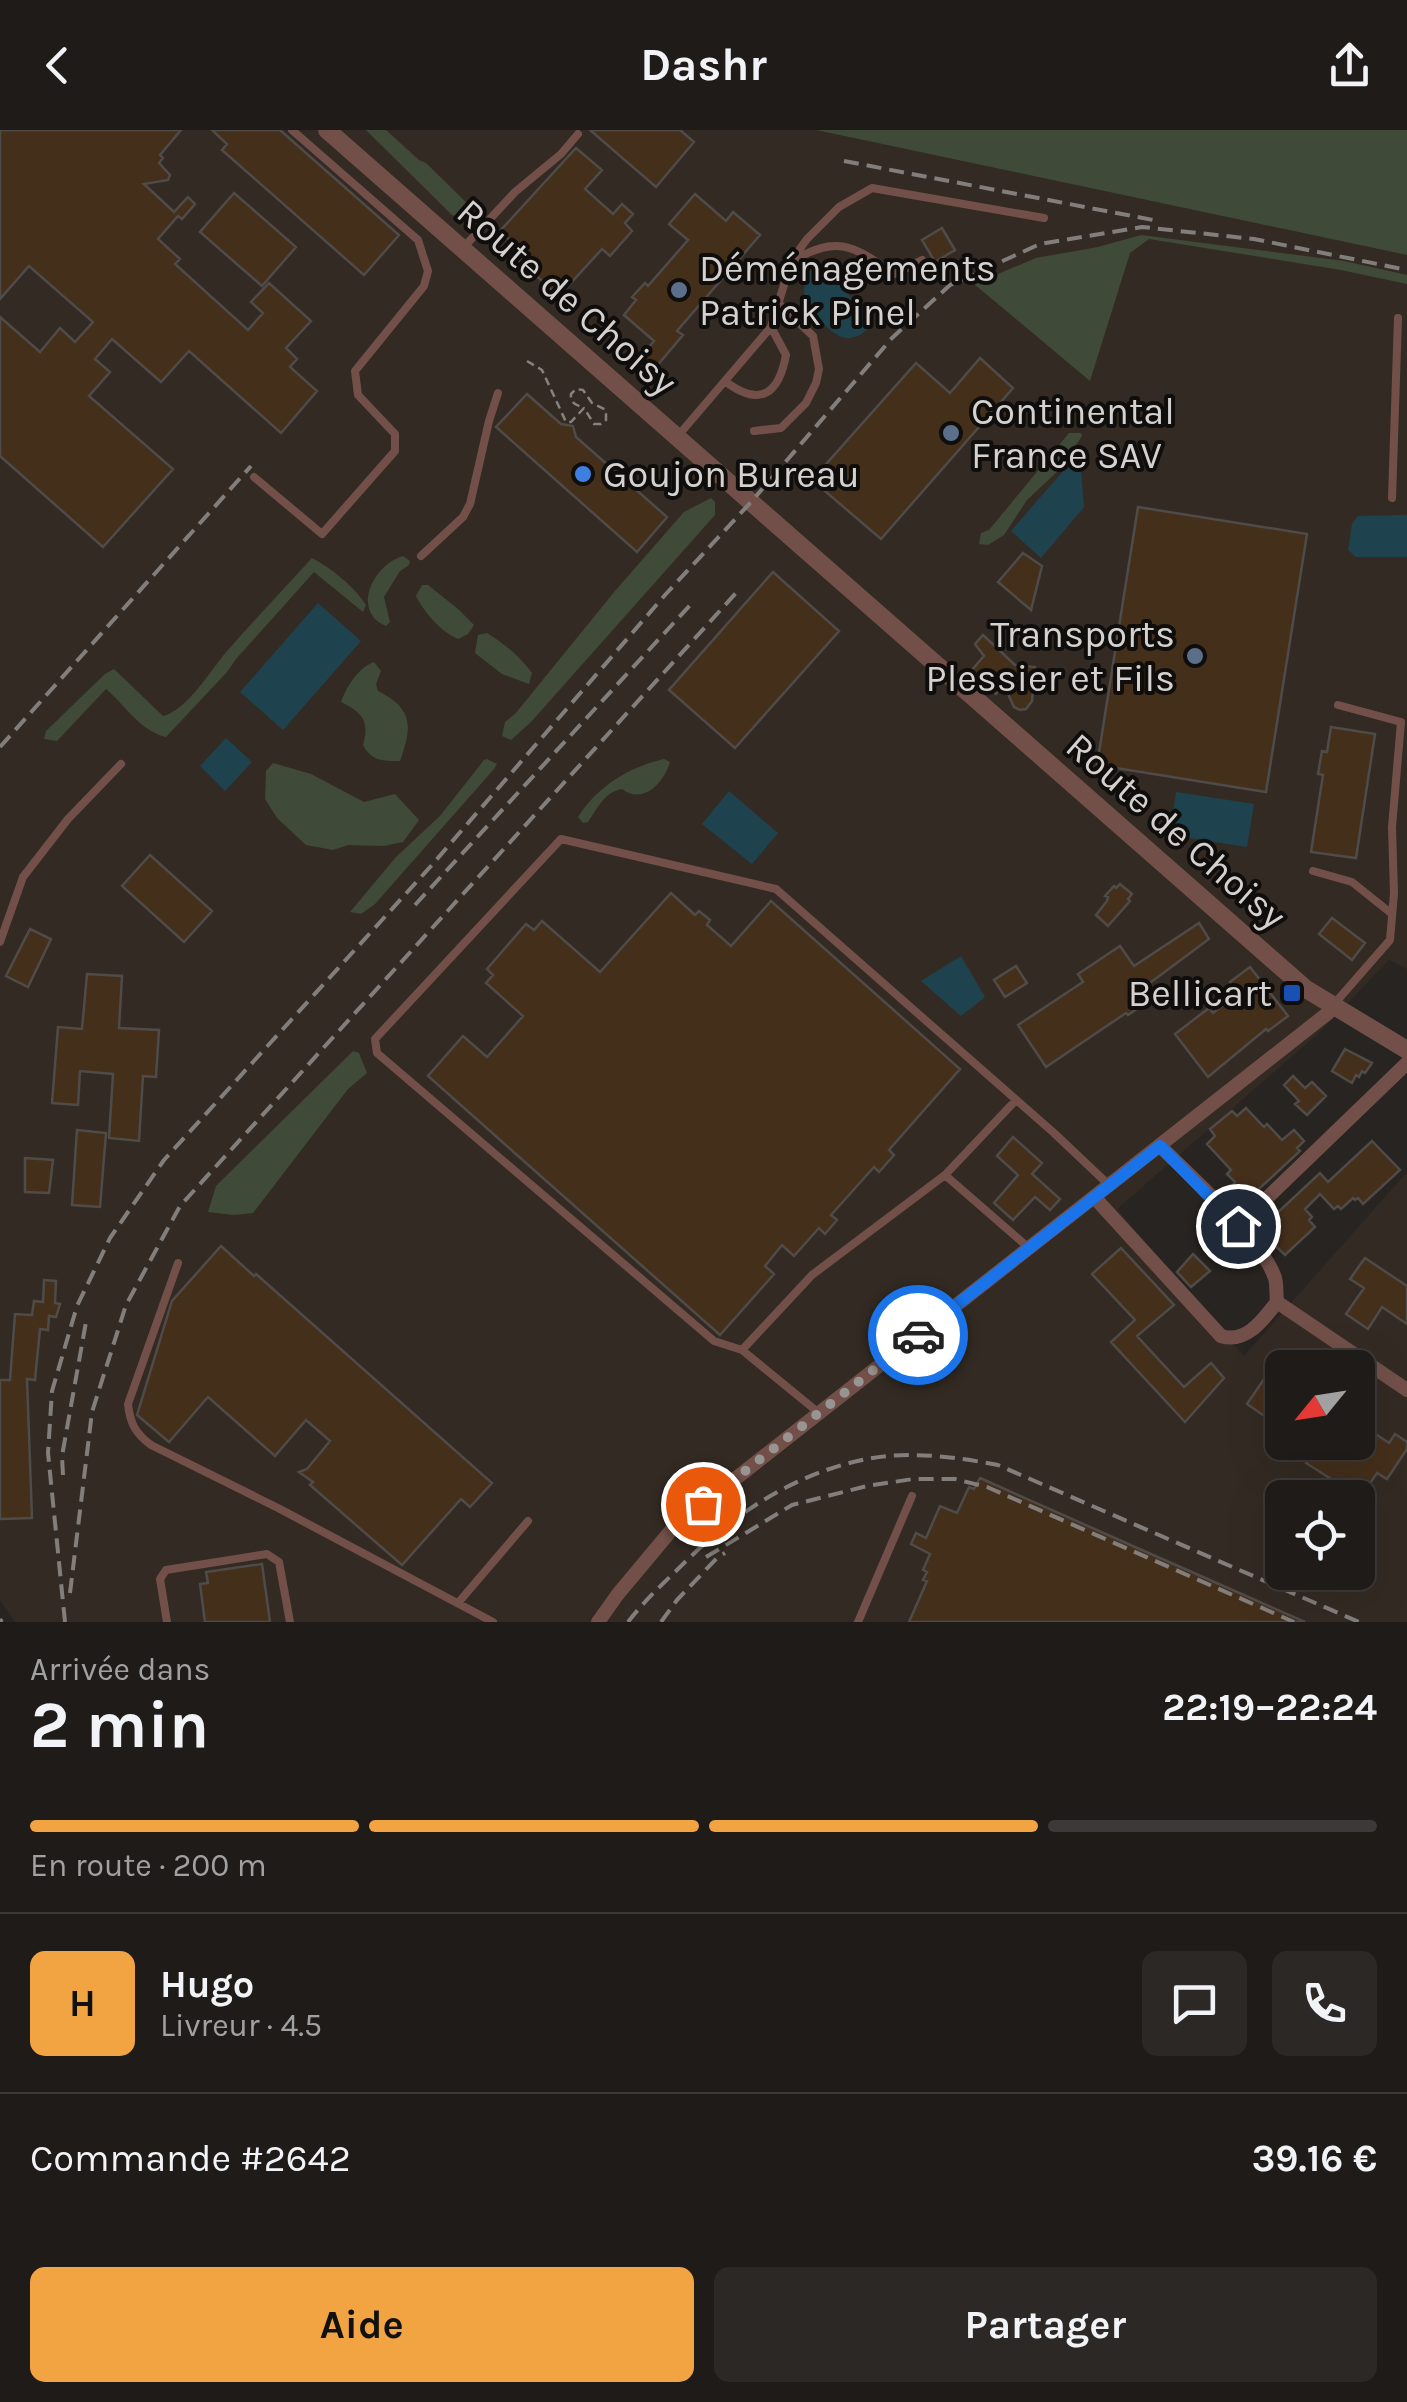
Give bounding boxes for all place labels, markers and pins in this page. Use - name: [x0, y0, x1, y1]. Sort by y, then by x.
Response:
- place label: Déménagements Patrick Pinel: [699, 246, 996, 335]
- marker: Déménagements Patrick Pinel: [668, 279, 690, 301]
- place label: Continental France SAV: [971, 389, 1175, 478]
- marker: Continental France SAV: [940, 422, 962, 444]
- place label: Goujon Bureau: [603, 452, 860, 497]
- marker: Goujon Bureau: [572, 463, 594, 485]
- place label: Transports Plessier et Fils: [926, 612, 1175, 701]
- marker: Transports Plessier et Fils: [1184, 645, 1206, 667]
- place label: Bellicart: [1128, 971, 1272, 1016]
- marker: Bellicart: [1281, 982, 1303, 1004]
- pin: [1196, 1184, 1281, 1269]
- pin: [661, 1462, 746, 1547]

